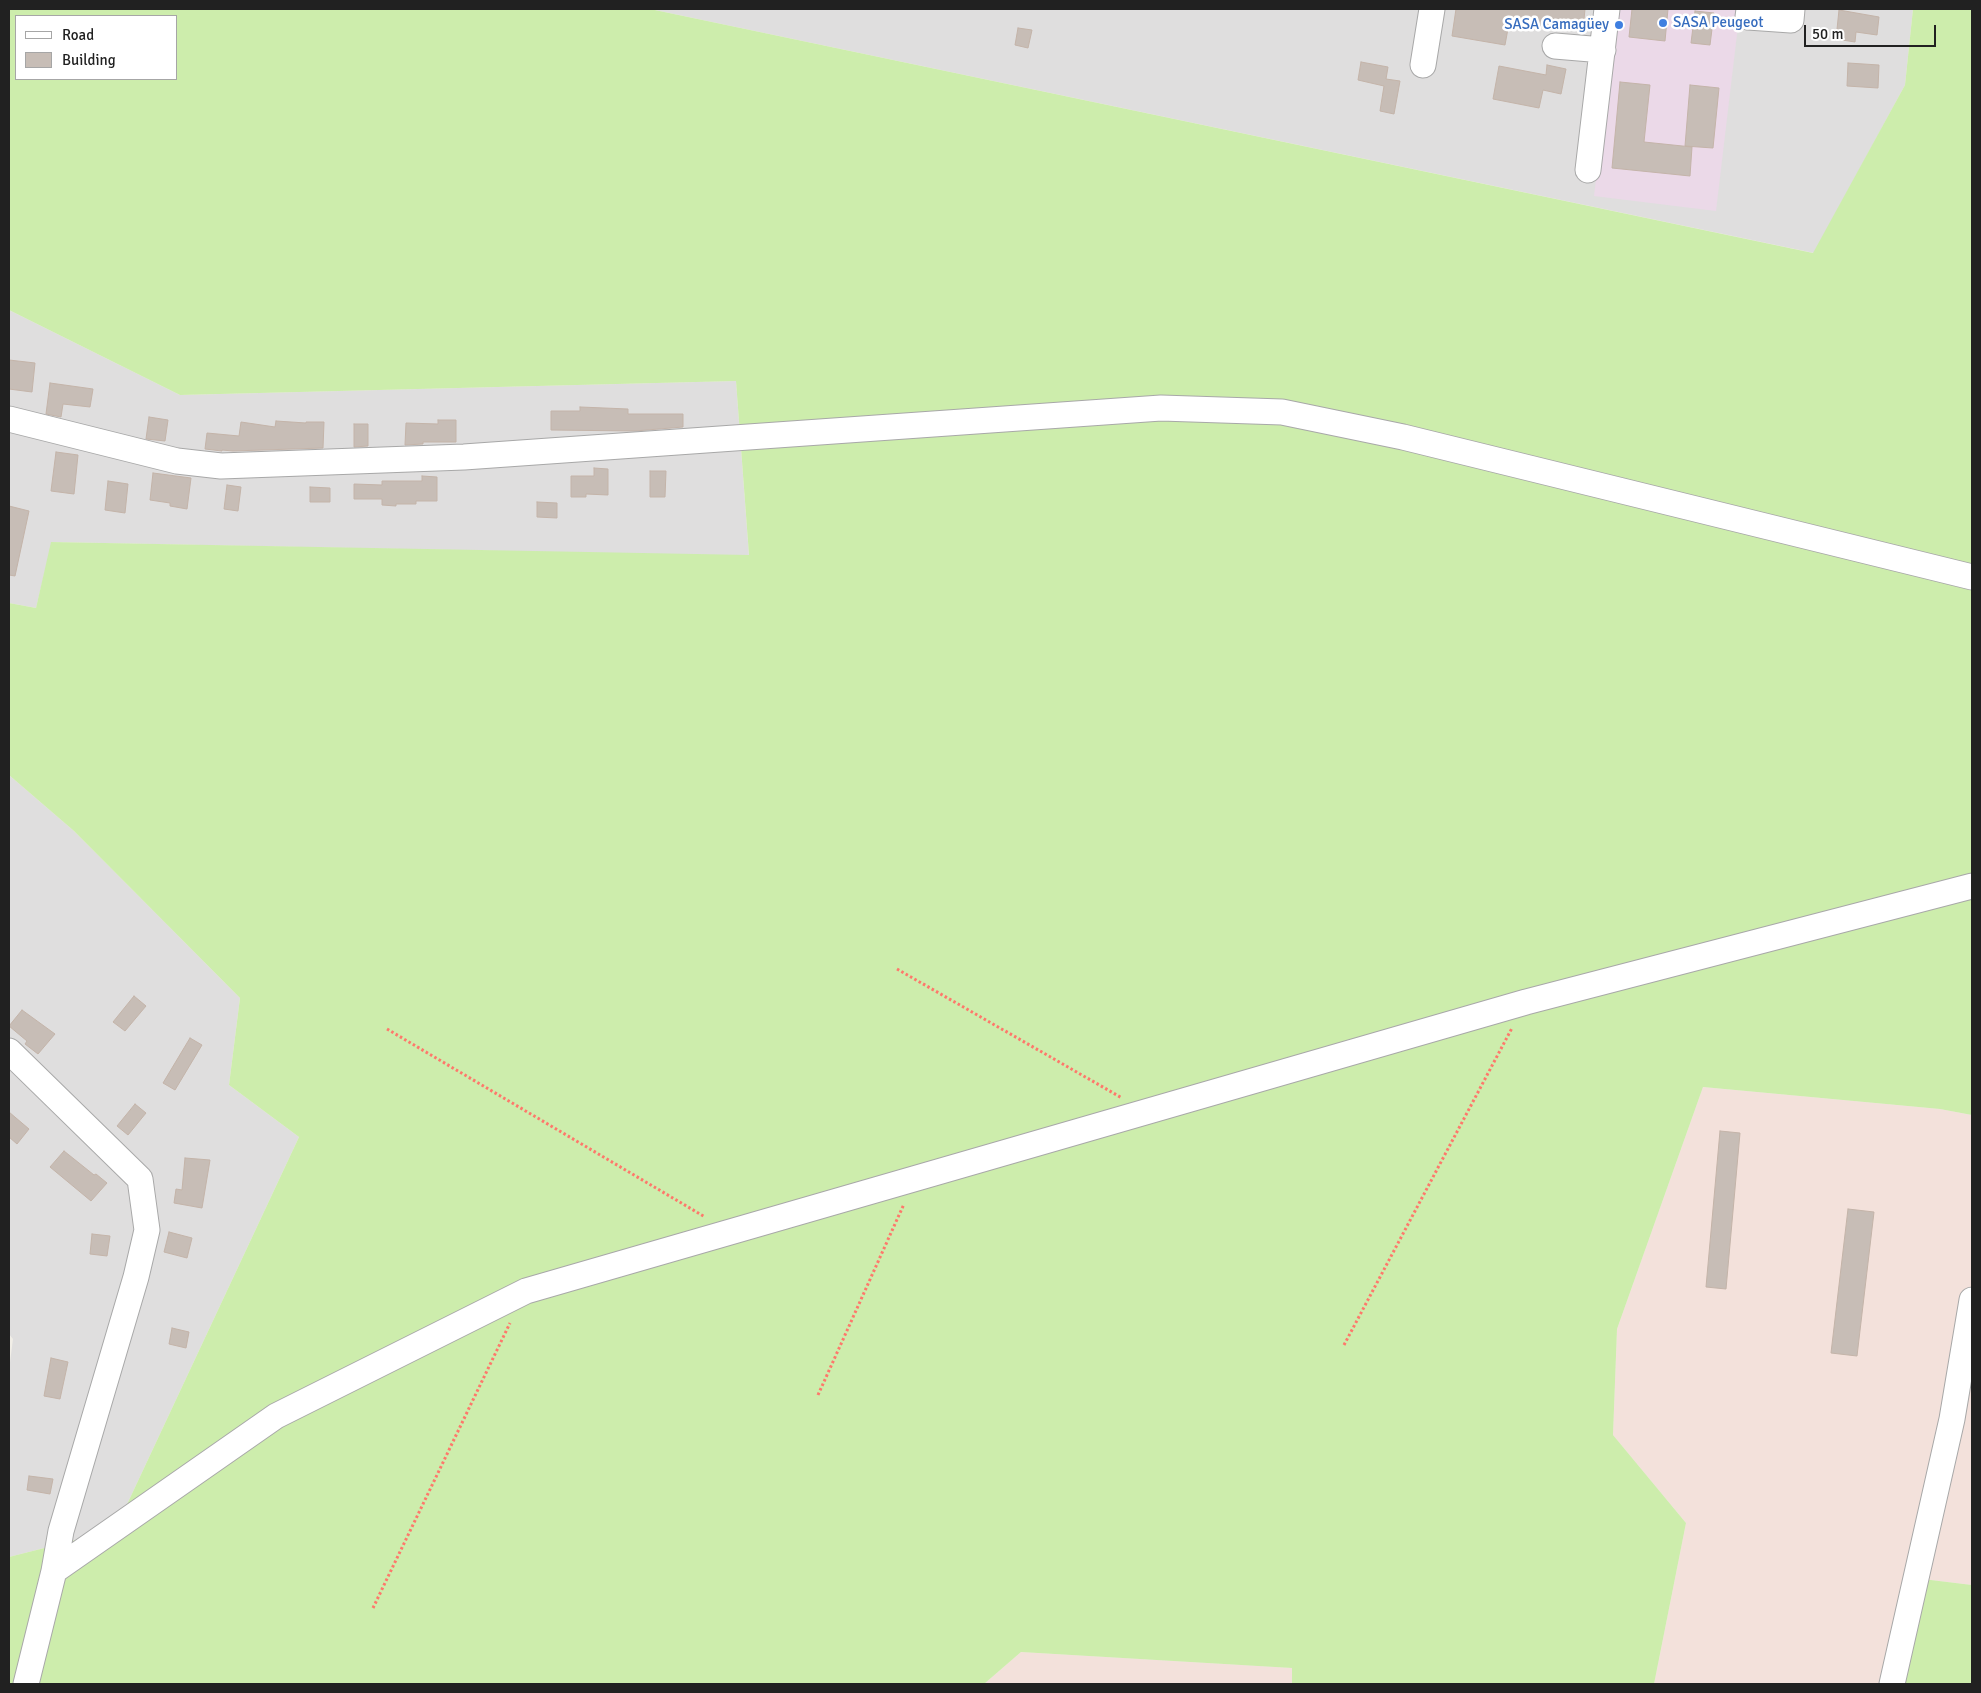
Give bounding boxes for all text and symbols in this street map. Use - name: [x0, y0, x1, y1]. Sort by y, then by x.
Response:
- place label: SASA Peugeot: [1673, 14, 1763, 32]
- legend: [15, 15, 178, 80]
- scale bar: [1806, 15, 1938, 47]
- place label: SASA Camagüey: [1504, 16, 1609, 34]
- marker: SASA Peugeot: [1657, 17, 1669, 29]
- marker: SASA Camagüey: [1613, 19, 1625, 31]
- text: 50 m: [1812, 25, 1843, 43]
- text: Road: [62, 26, 94, 44]
- text: Building: [62, 51, 116, 69]

